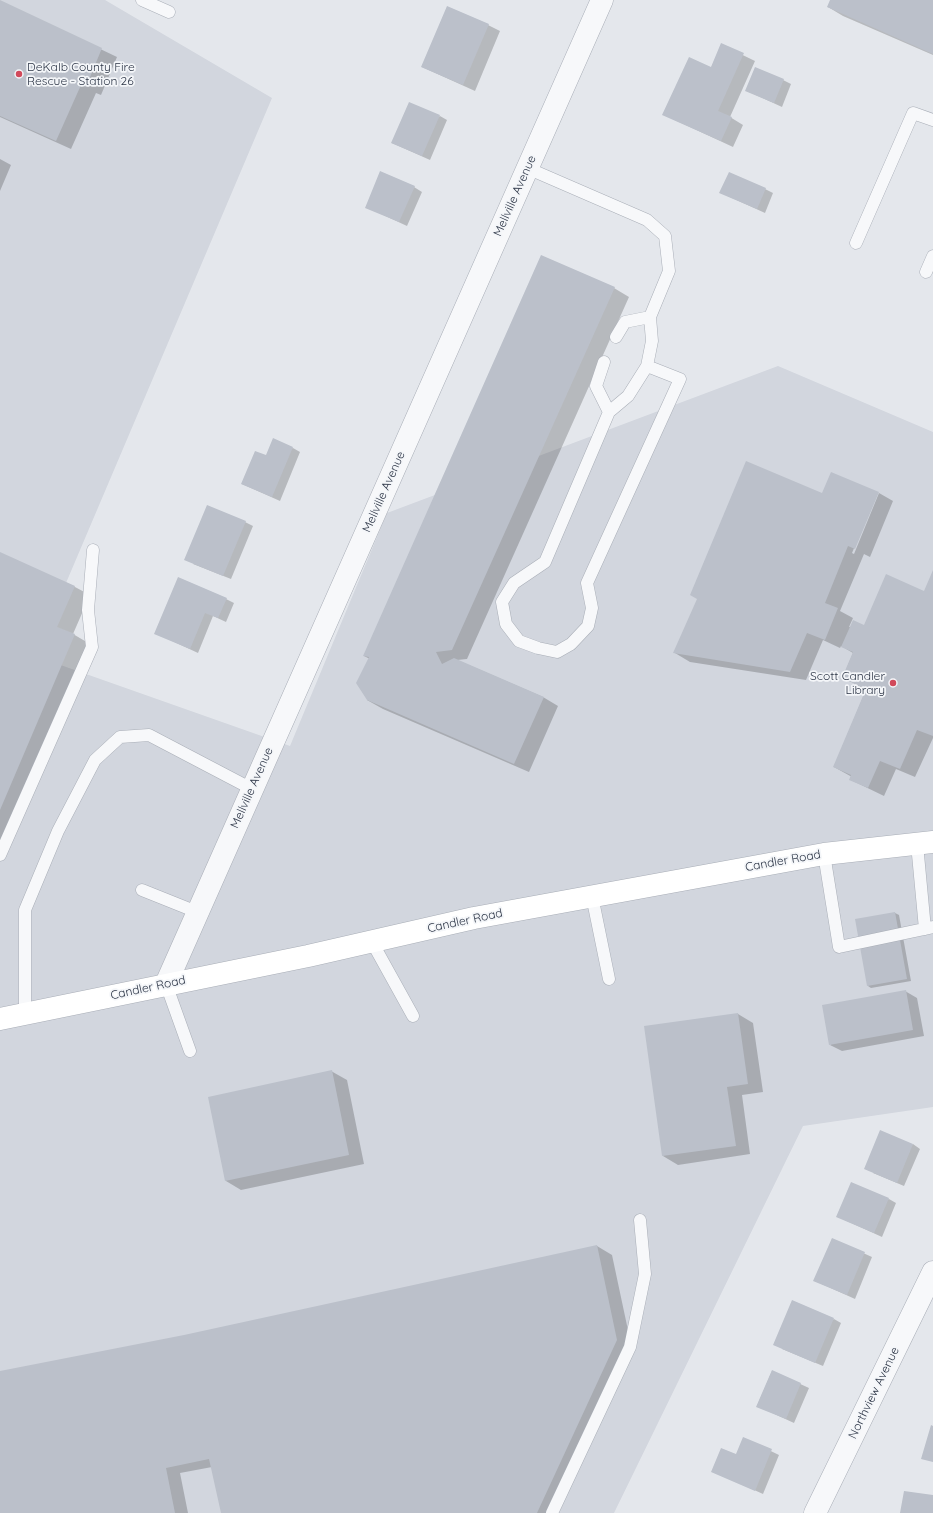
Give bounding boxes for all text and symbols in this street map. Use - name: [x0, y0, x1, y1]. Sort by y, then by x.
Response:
- place label: DeKalb County Fire Rescue - Station 26: [27, 60, 135, 88]
- marker: DeKalb County Fire Rescue - Station 26: [14, 69, 24, 79]
- street label: Mellville Avenue: [491, 153, 539, 239]
- street label: Mellville Avenue: [360, 449, 408, 535]
- place label: Scott Candler Library: [810, 669, 885, 697]
- marker: Scott Candler Library: [888, 678, 898, 688]
- street label: Mellville Avenue: [228, 745, 276, 831]
- street label: Candler Road: [744, 847, 822, 875]
- street label: Candler Road: [426, 906, 504, 936]
- street label: Candler Road: [109, 973, 187, 1003]
- street label: Northview Avenue: [846, 1345, 902, 1441]

